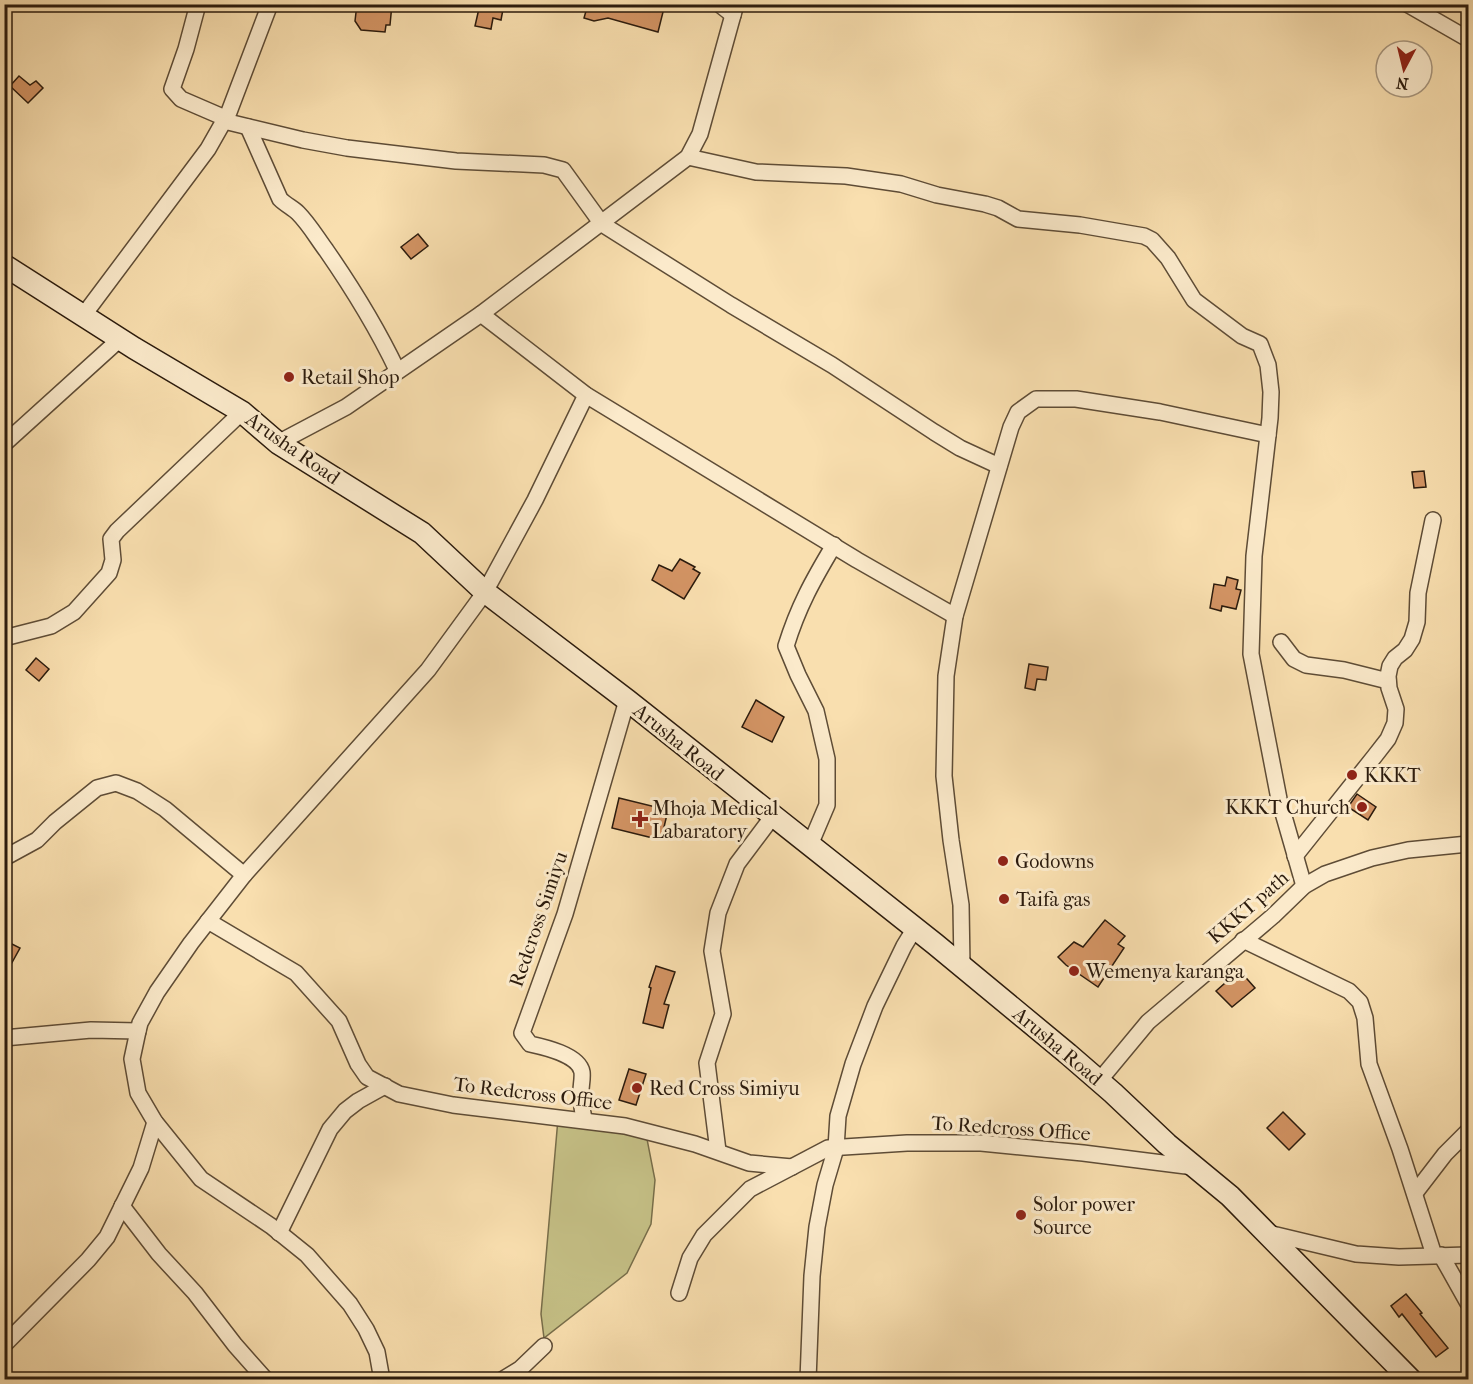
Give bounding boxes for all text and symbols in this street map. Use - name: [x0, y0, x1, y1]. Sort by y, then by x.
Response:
- north arrow: [1374, 39, 1434, 99]
- text: N: [1394, 73, 1409, 94]
- place label: Retail Shop: [301, 366, 400, 389]
- marker: Retail Shop: [282, 370, 296, 384]
- street label: Arusha Road: [240, 407, 345, 490]
- street label: Arusha Road: [628, 698, 729, 786]
- place label: KKKT: [1364, 764, 1421, 787]
- marker: KKKT: [1345, 768, 1359, 782]
- place label: KKKT Church: [1225, 796, 1351, 819]
- place label: Mhoja Medical Labaratory: [652, 797, 779, 843]
- marker: KKKT Church: [1355, 800, 1369, 814]
- marker: Mhoja Medical Labaratory: [633, 812, 647, 826]
- street label: Redcross Simiyu: [505, 848, 573, 990]
- place label: Godowns: [1015, 850, 1094, 873]
- marker: Godowns: [996, 854, 1010, 868]
- street label: KKKT path: [1203, 866, 1294, 949]
- place label: Taifa gas: [1016, 888, 1090, 911]
- marker: Taifa gas: [997, 892, 1011, 906]
- place label: Wemenya karanga: [1085, 960, 1245, 983]
- marker: Wemenya karanga: [1067, 964, 1081, 978]
- street label: Arusha Road: [1008, 1002, 1108, 1091]
- street label: To Redcross Office: [452, 1072, 614, 1115]
- place label: Red Cross Simiyu: [649, 1077, 800, 1100]
- marker: Red Cross Simiyu: [630, 1081, 644, 1095]
- street label: To Redcross Office: [931, 1111, 1091, 1146]
- place label: Solor power Source: [1033, 1193, 1135, 1239]
- marker: Solor power Source: [1014, 1208, 1028, 1222]

